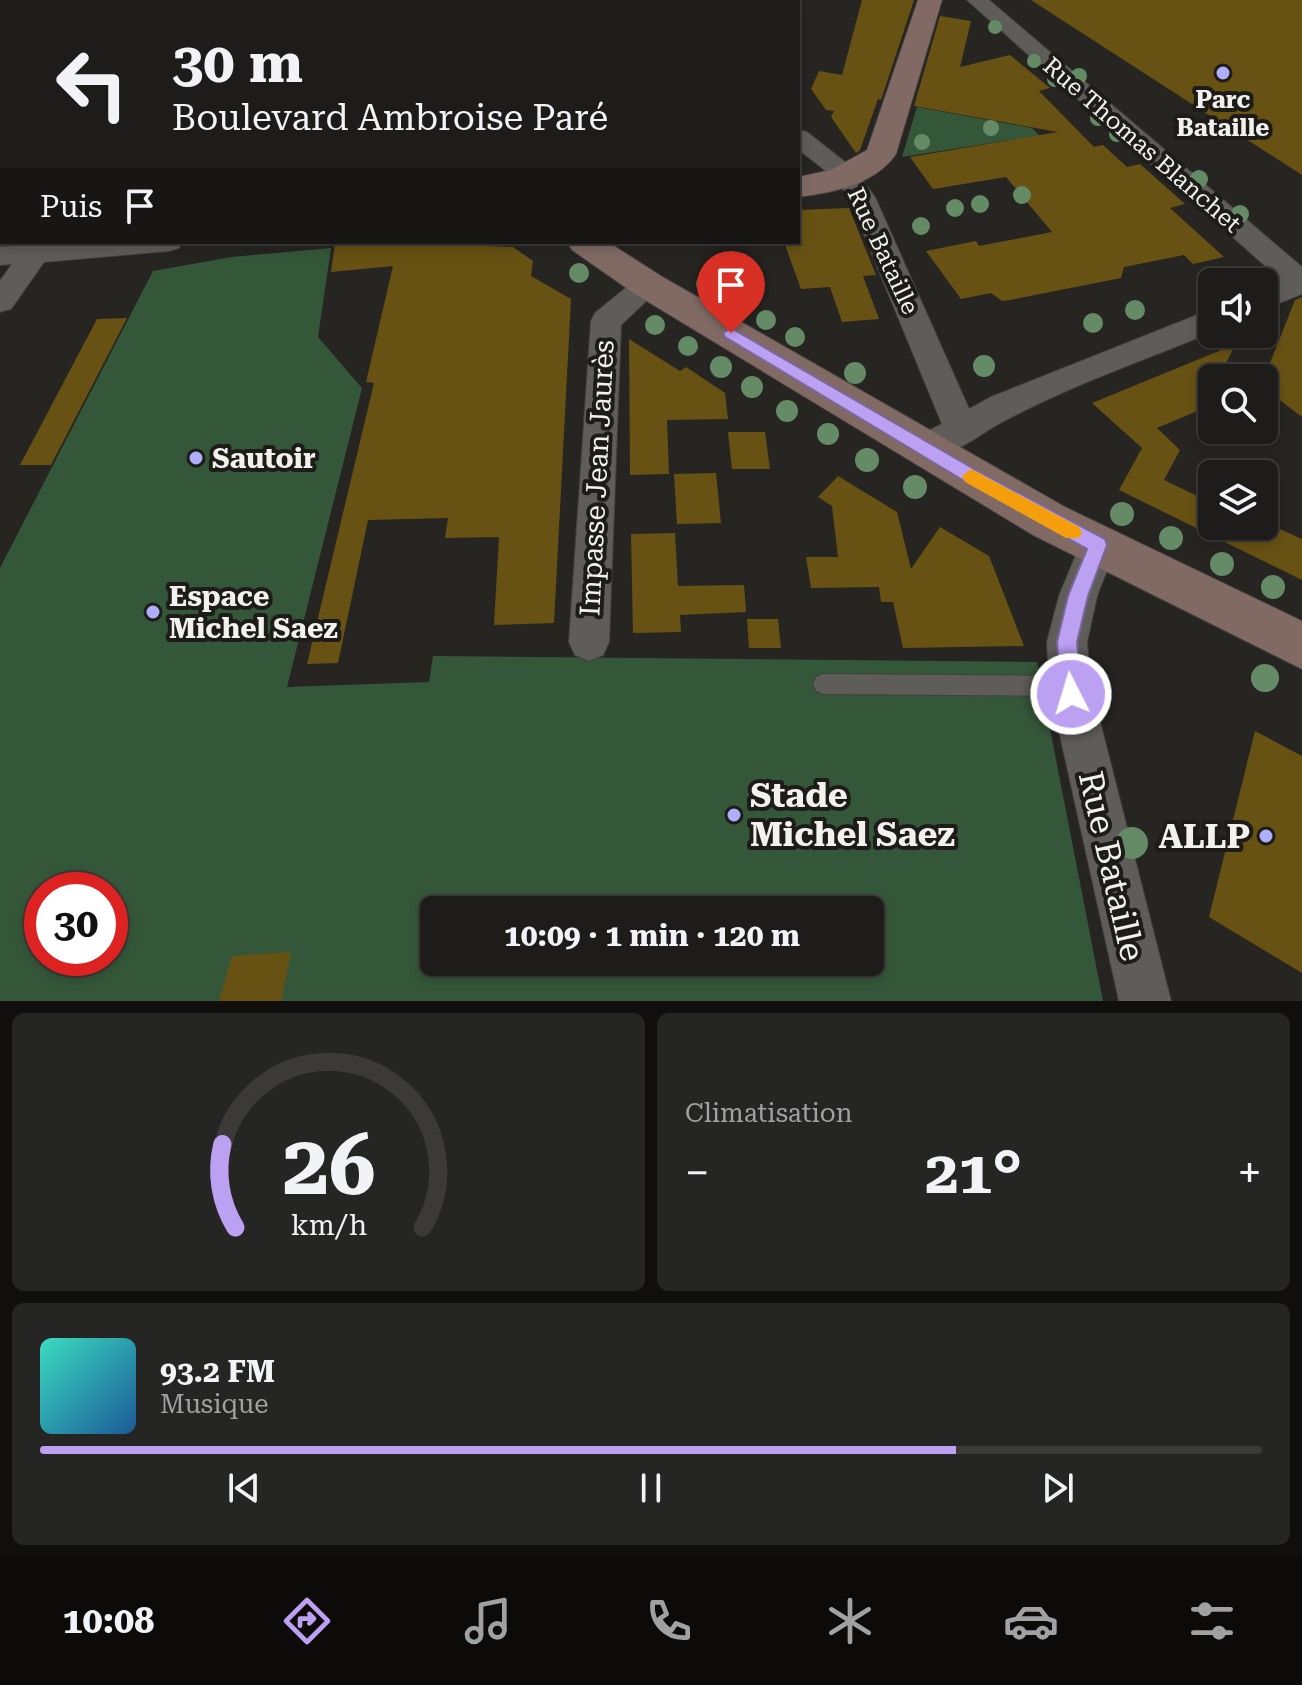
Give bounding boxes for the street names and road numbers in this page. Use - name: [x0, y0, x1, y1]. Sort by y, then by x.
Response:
- street label: Rue Thomas Blanchet: [1038, 52, 1246, 238]
- street label: Rue Bataille: [841, 183, 925, 319]
- street label: Impasse Jean Jaurès: [573, 339, 621, 617]
- street label: Rue Bataille: [1071, 767, 1153, 965]

